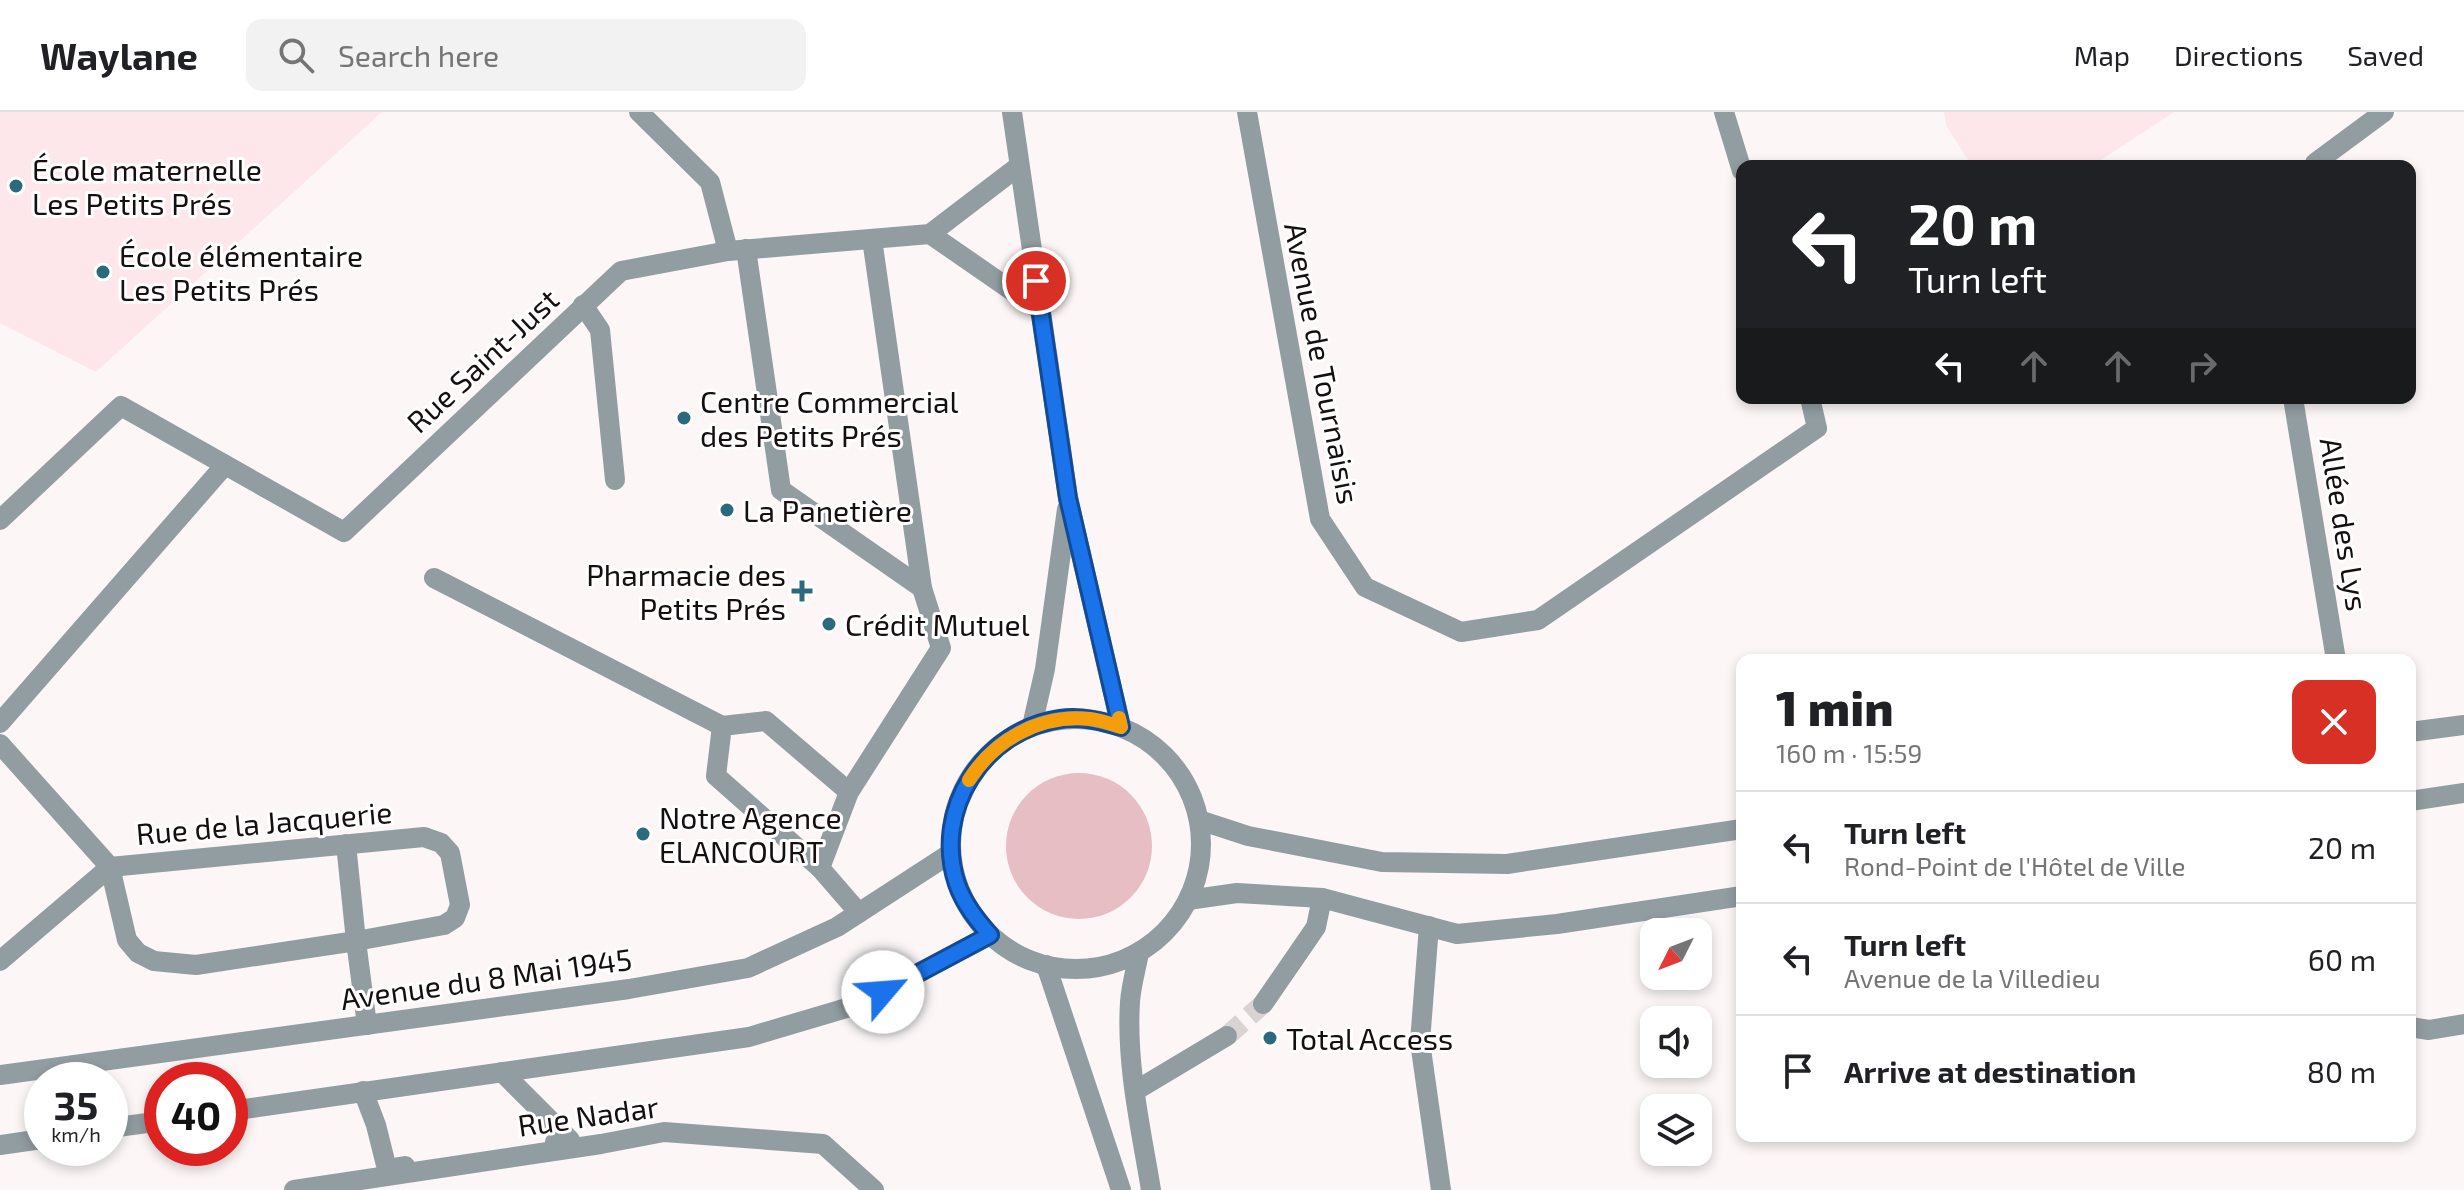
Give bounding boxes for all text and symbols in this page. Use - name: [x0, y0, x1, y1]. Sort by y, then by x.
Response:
- search box: [246, 19, 806, 91]
- text: Waylane: [40, 32, 198, 78]
- icon: search: [274, 33, 318, 77]
- text: Search here: [338, 37, 499, 73]
- text: Map: [2074, 38, 2130, 72]
- text: Directions: [2174, 38, 2303, 72]
- text: Saved: [2347, 38, 2424, 72]
- place label: École maternelle Les Petits Prés: [32, 151, 262, 221]
- marker: École maternelle Les Petits Prés: [7, 177, 25, 195]
- text: 20 m: [1908, 189, 2037, 256]
- icon: left: [1776, 192, 1880, 296]
- street label: Avenue de Tournaisis: [1278, 219, 1368, 507]
- place label: École élémentaire Les Petits Prés: [119, 237, 363, 307]
- pin: [1002, 247, 1070, 315]
- text: Turn left: [1908, 257, 2047, 300]
- icon: arrive: [1014, 259, 1058, 303]
- marker: École élémentaire Les Petits Prés: [94, 263, 112, 281]
- street label: Rue Saint-Just: [399, 281, 565, 439]
- icon: left: [1928, 344, 1972, 388]
- icon: ahead: [2012, 344, 2056, 388]
- icon: ahead: [2096, 344, 2140, 388]
- icon: right: [2180, 344, 2224, 388]
- place label: Centre Commercial des Petits Prés: [700, 383, 959, 453]
- marker: Centre Commercial des Petits Prés: [675, 409, 693, 427]
- street label: Allée des Lys: [2314, 435, 2376, 613]
- place label: La Panetière: [743, 492, 912, 528]
- marker: La Panetière: [718, 501, 736, 519]
- place label: Pharmacie des Petits Prés: [586, 556, 786, 626]
- marker: Pharmacie des Petits Prés: [793, 582, 811, 600]
- place label: Crédit Mutuel: [845, 606, 1030, 642]
- marker: Crédit Mutuel: [820, 615, 838, 633]
- text: 1 min: [1776, 678, 1894, 736]
- button: close: [2292, 680, 2376, 764]
- text: 160 m · 15:59: [1776, 737, 1922, 768]
- street label: Rue de la Jacquerie: [134, 793, 394, 851]
- place label: Notre Agence ELANCOURT: [659, 799, 842, 869]
- text: Turn left: [1844, 814, 1966, 850]
- marker: Notre Agence ELANCOURT: [634, 825, 652, 843]
- icon: left: [1776, 825, 1820, 869]
- text: 20 m: [2308, 829, 2376, 865]
- text: Rond-Point de l'Hôtel de Ville: [1844, 850, 2185, 881]
- north arrow: [1640, 918, 1712, 990]
- map controls: [1640, 918, 1712, 1166]
- text: Turn left: [1844, 926, 1966, 962]
- icon: left: [1776, 937, 1820, 981]
- street label: Avenue du 8 Mai 1945: [338, 940, 634, 1016]
- text: 60 m: [2308, 941, 2376, 977]
- position arrow: [841, 950, 925, 1034]
- text: Avenue de la Villedieu: [1844, 962, 2101, 993]
- button: sound: [1640, 1006, 1712, 1078]
- place label: Total Access: [1286, 1020, 1453, 1056]
- marker: Total Access: [1261, 1029, 1279, 1047]
- icon: arrive: [1776, 1049, 1820, 1093]
- text: Arrive at destination: [1844, 1053, 2136, 1089]
- text: 80 m: [2307, 1053, 2376, 1089]
- speed limit sign: 40: [144, 1062, 248, 1166]
- text: 35: [54, 1080, 98, 1128]
- street label: Rue Nadar: [515, 1087, 661, 1143]
- button: layers: [1640, 1094, 1712, 1166]
- text: km/h: [51, 1122, 101, 1146]

